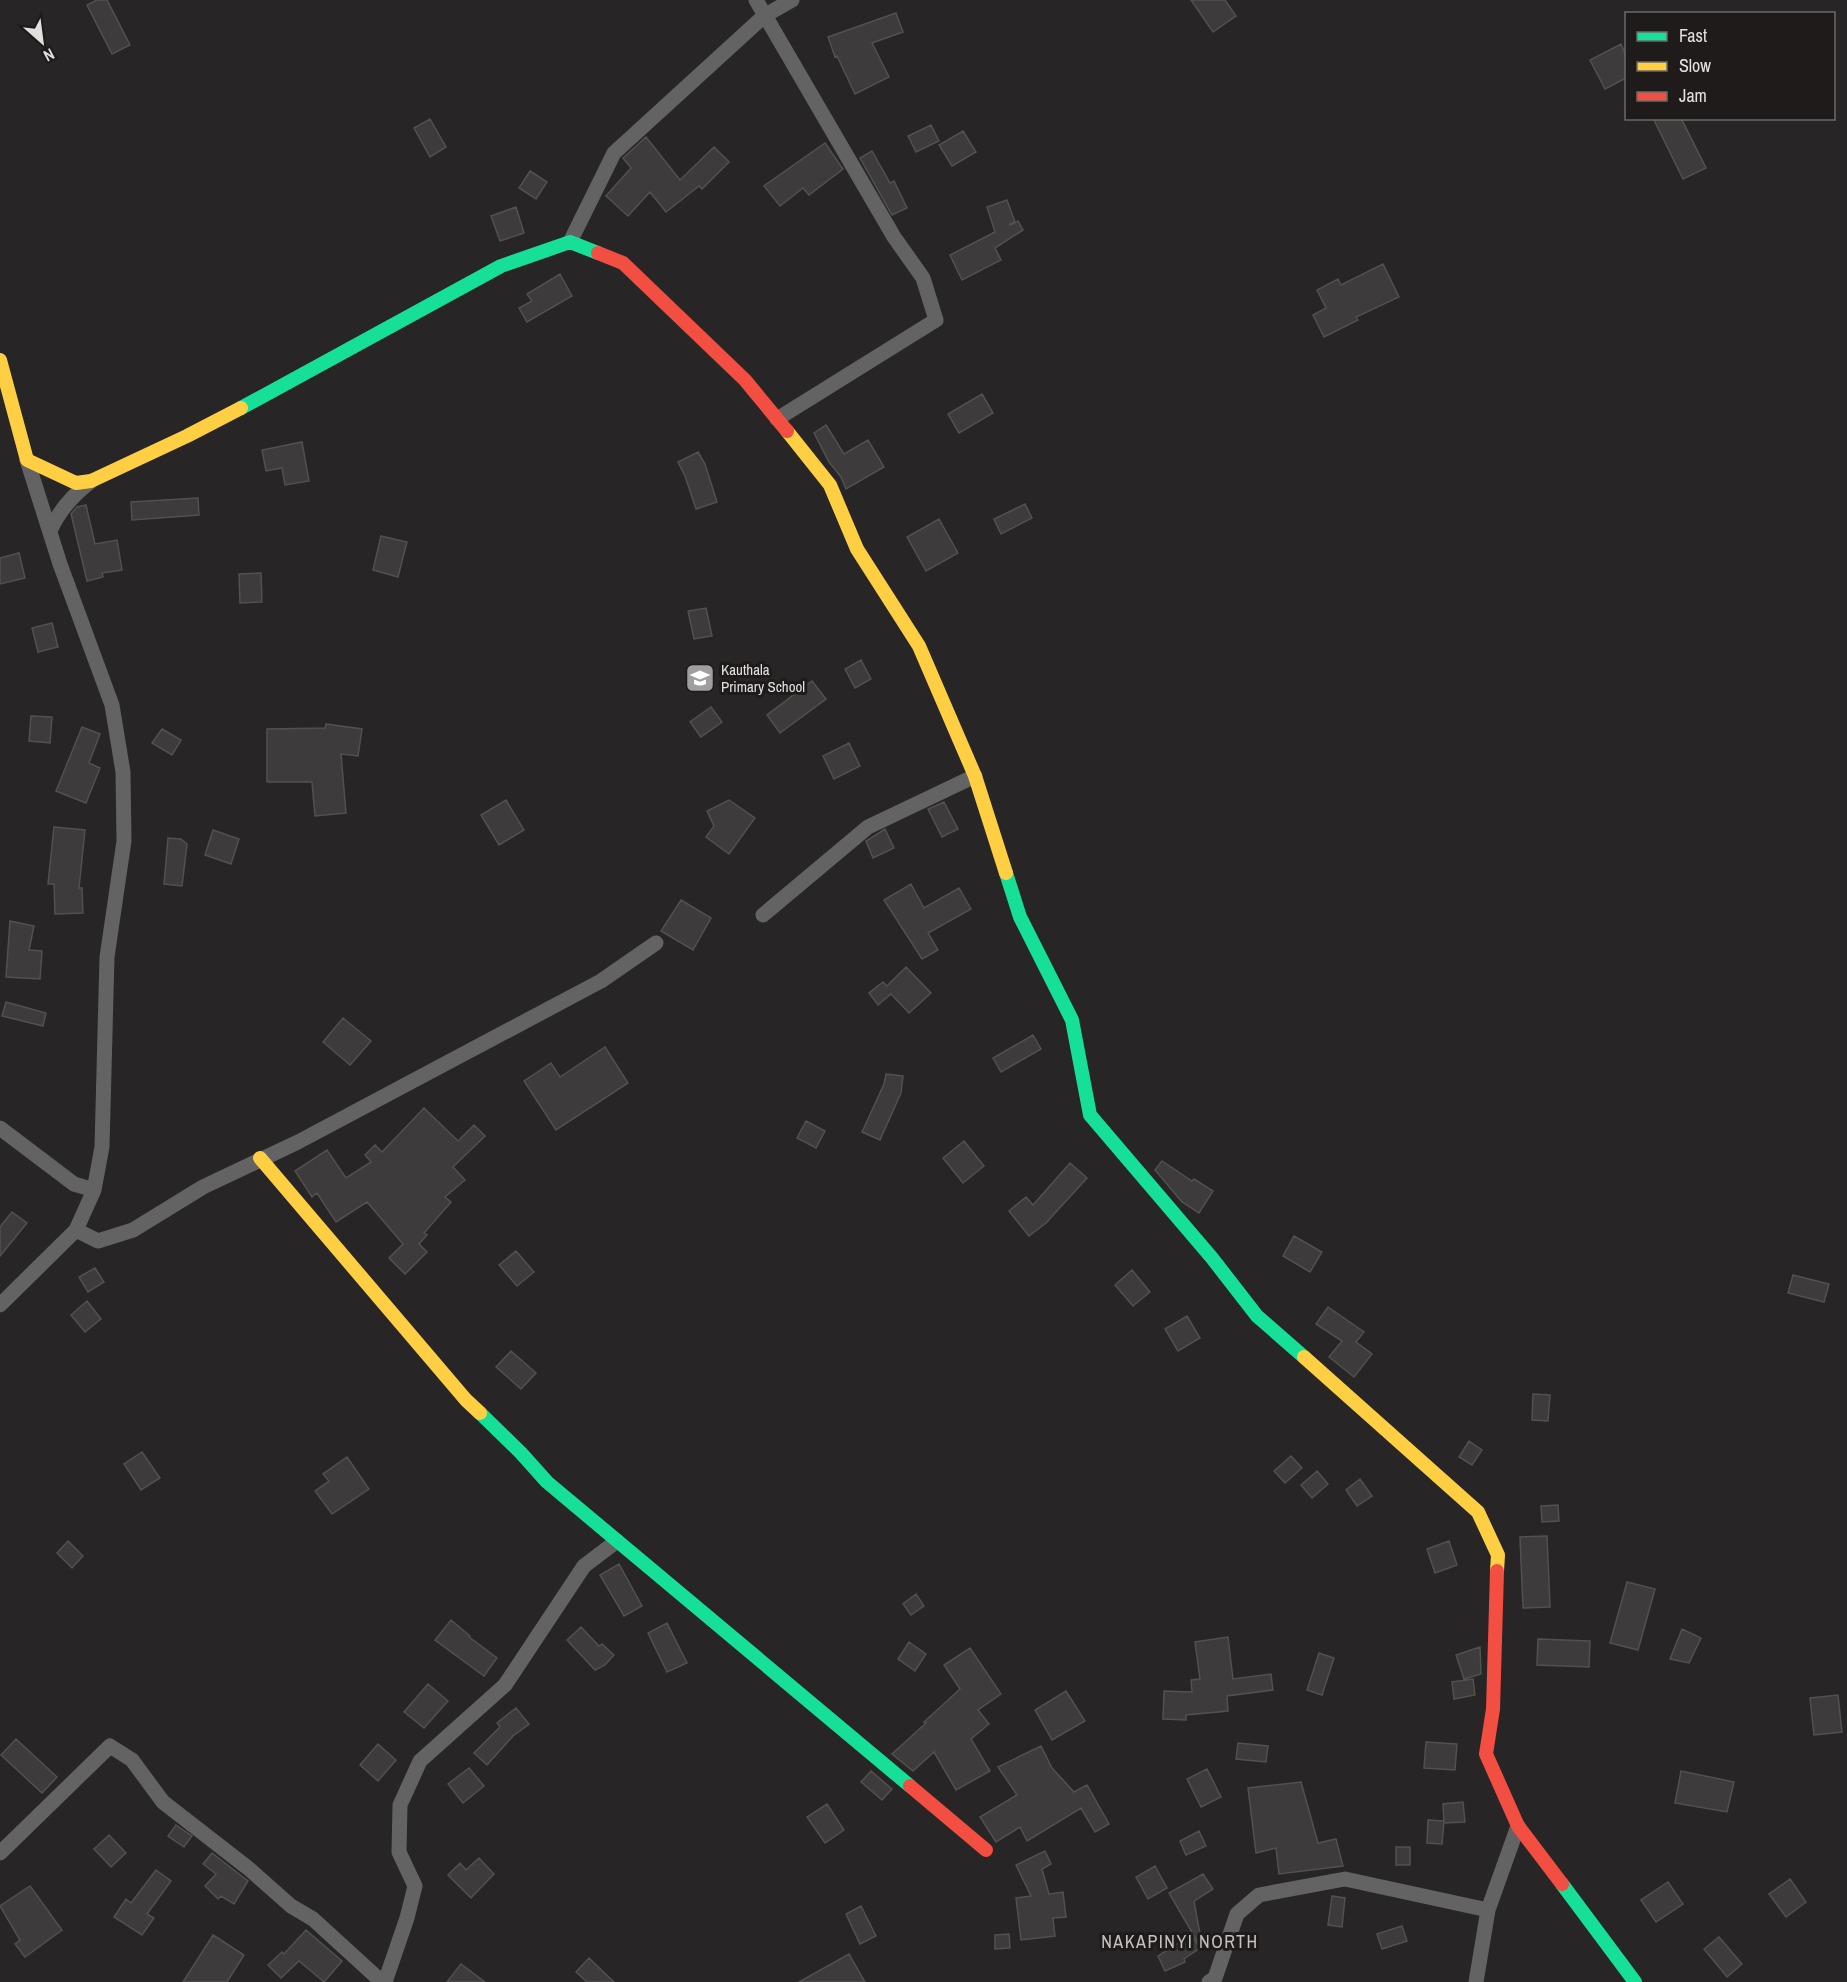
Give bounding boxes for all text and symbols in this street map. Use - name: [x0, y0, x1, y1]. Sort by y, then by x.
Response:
- north arrow: [12, 12, 72, 72]
- legend: [1625, 12, 1835, 120]
- text: Fast: [1679, 23, 1707, 48]
- text: N: [40, 43, 58, 67]
- text: Slow: [1679, 53, 1711, 78]
- text: Jam: [1679, 83, 1707, 108]
- place label: Kauthala Primary School: [721, 659, 805, 697]
- school or university icon: Kauthala Primary School: [684, 662, 716, 694]
- district label: NAKAPINYI NORTH: [1101, 1929, 1259, 1954]

